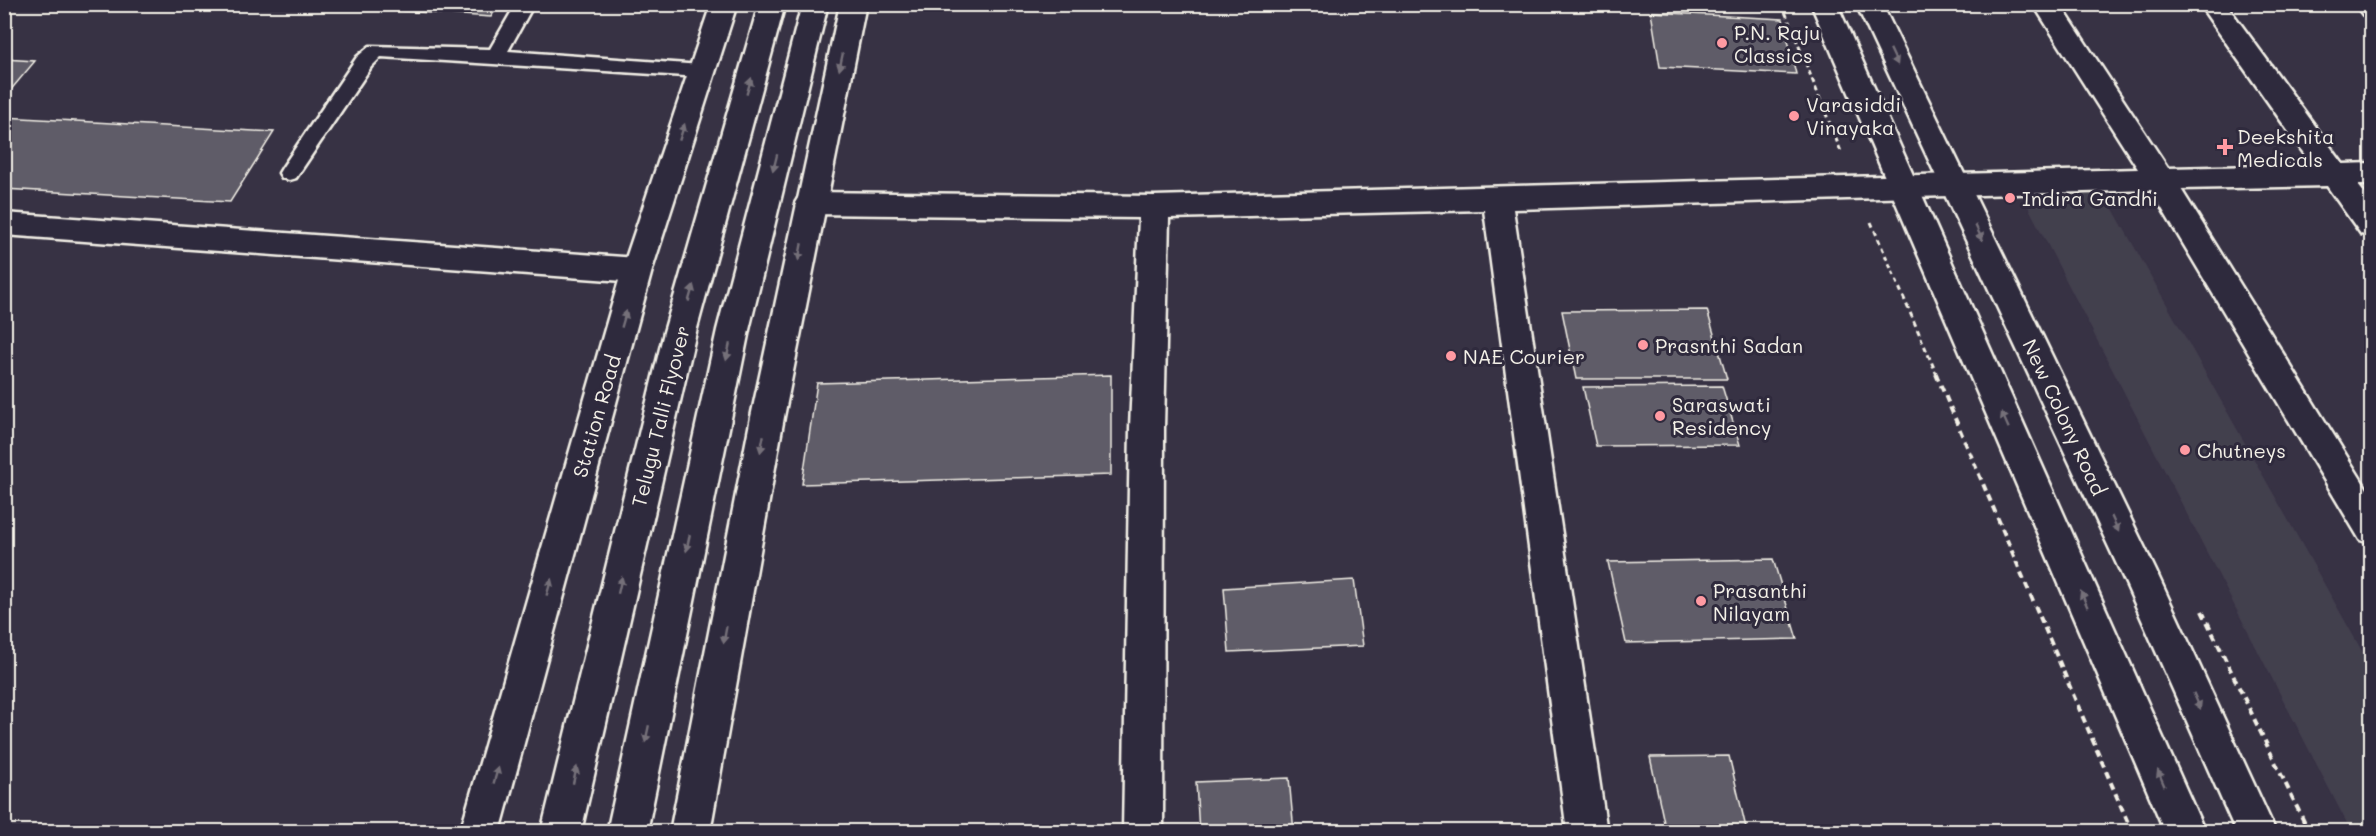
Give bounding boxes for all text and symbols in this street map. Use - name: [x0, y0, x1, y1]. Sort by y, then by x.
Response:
- place label: P.N. Raju Classics: [1734, 19, 1820, 68]
- marker: P.N. Raju Classics: [1715, 36, 1729, 50]
- one-way arrow: [1889, 49, 1899, 67]
- one-way arrow: [836, 52, 845, 71]
- one-way arrow: [745, 76, 755, 95]
- place label: Varasiddi Vinayaka: [1806, 91, 1901, 140]
- marker: Varasiddi Vinayaka: [1787, 109, 1801, 123]
- one-way arrow: [677, 123, 687, 141]
- place label: Deekshita Medicals: [2237, 123, 2335, 172]
- marker: Deekshita Medicals: [2218, 140, 2232, 154]
- one-way arrow: [769, 154, 779, 172]
- place label: Indira Gandhi: [2022, 185, 2158, 211]
- marker: Indira Gandhi: [2003, 191, 2017, 205]
- one-way arrow: [1974, 224, 1983, 241]
- one-way arrow: [795, 243, 804, 262]
- one-way arrow: [686, 284, 696, 302]
- one-way arrow: [619, 310, 629, 328]
- street label: Telugu Talli Flyover: [625, 323, 695, 509]
- place label: Prasnthi Sadan: [1655, 332, 1803, 358]
- street label: New Colony Road: [2017, 335, 2113, 499]
- marker: Prasnthi Sadan: [1636, 338, 1650, 352]
- one-way arrow: [723, 343, 732, 362]
- place label: NAE Courier: [1463, 343, 1585, 369]
- marker: NAE Courier: [1444, 349, 1458, 363]
- street label: Station Road: [566, 352, 626, 480]
- place label: Saraswati Residency: [1672, 391, 1771, 440]
- marker: Saraswati Residency: [1653, 409, 1667, 423]
- one-way arrow: [2001, 412, 2010, 429]
- one-way arrow: [757, 434, 766, 453]
- place label: Chutneys: [2197, 437, 2286, 463]
- marker: Chutneys: [2178, 443, 2192, 457]
- one-way arrow: [2111, 515, 2120, 532]
- one-way arrow: [682, 534, 692, 552]
- one-way arrow: [615, 576, 625, 594]
- place label: Prasanthi Nilayam: [1713, 577, 1807, 626]
- one-way arrow: [544, 578, 554, 596]
- one-way arrow: [2080, 590, 2089, 607]
- marker: Prasanthi Nilayam: [1694, 594, 1708, 608]
- one-way arrow: [721, 626, 730, 645]
- one-way arrow: [2192, 692, 2201, 709]
- one-way arrow: [642, 725, 651, 744]
- one-way arrow: [570, 765, 580, 784]
- one-way arrow: [492, 766, 501, 784]
- one-way arrow: [2157, 769, 2166, 786]

